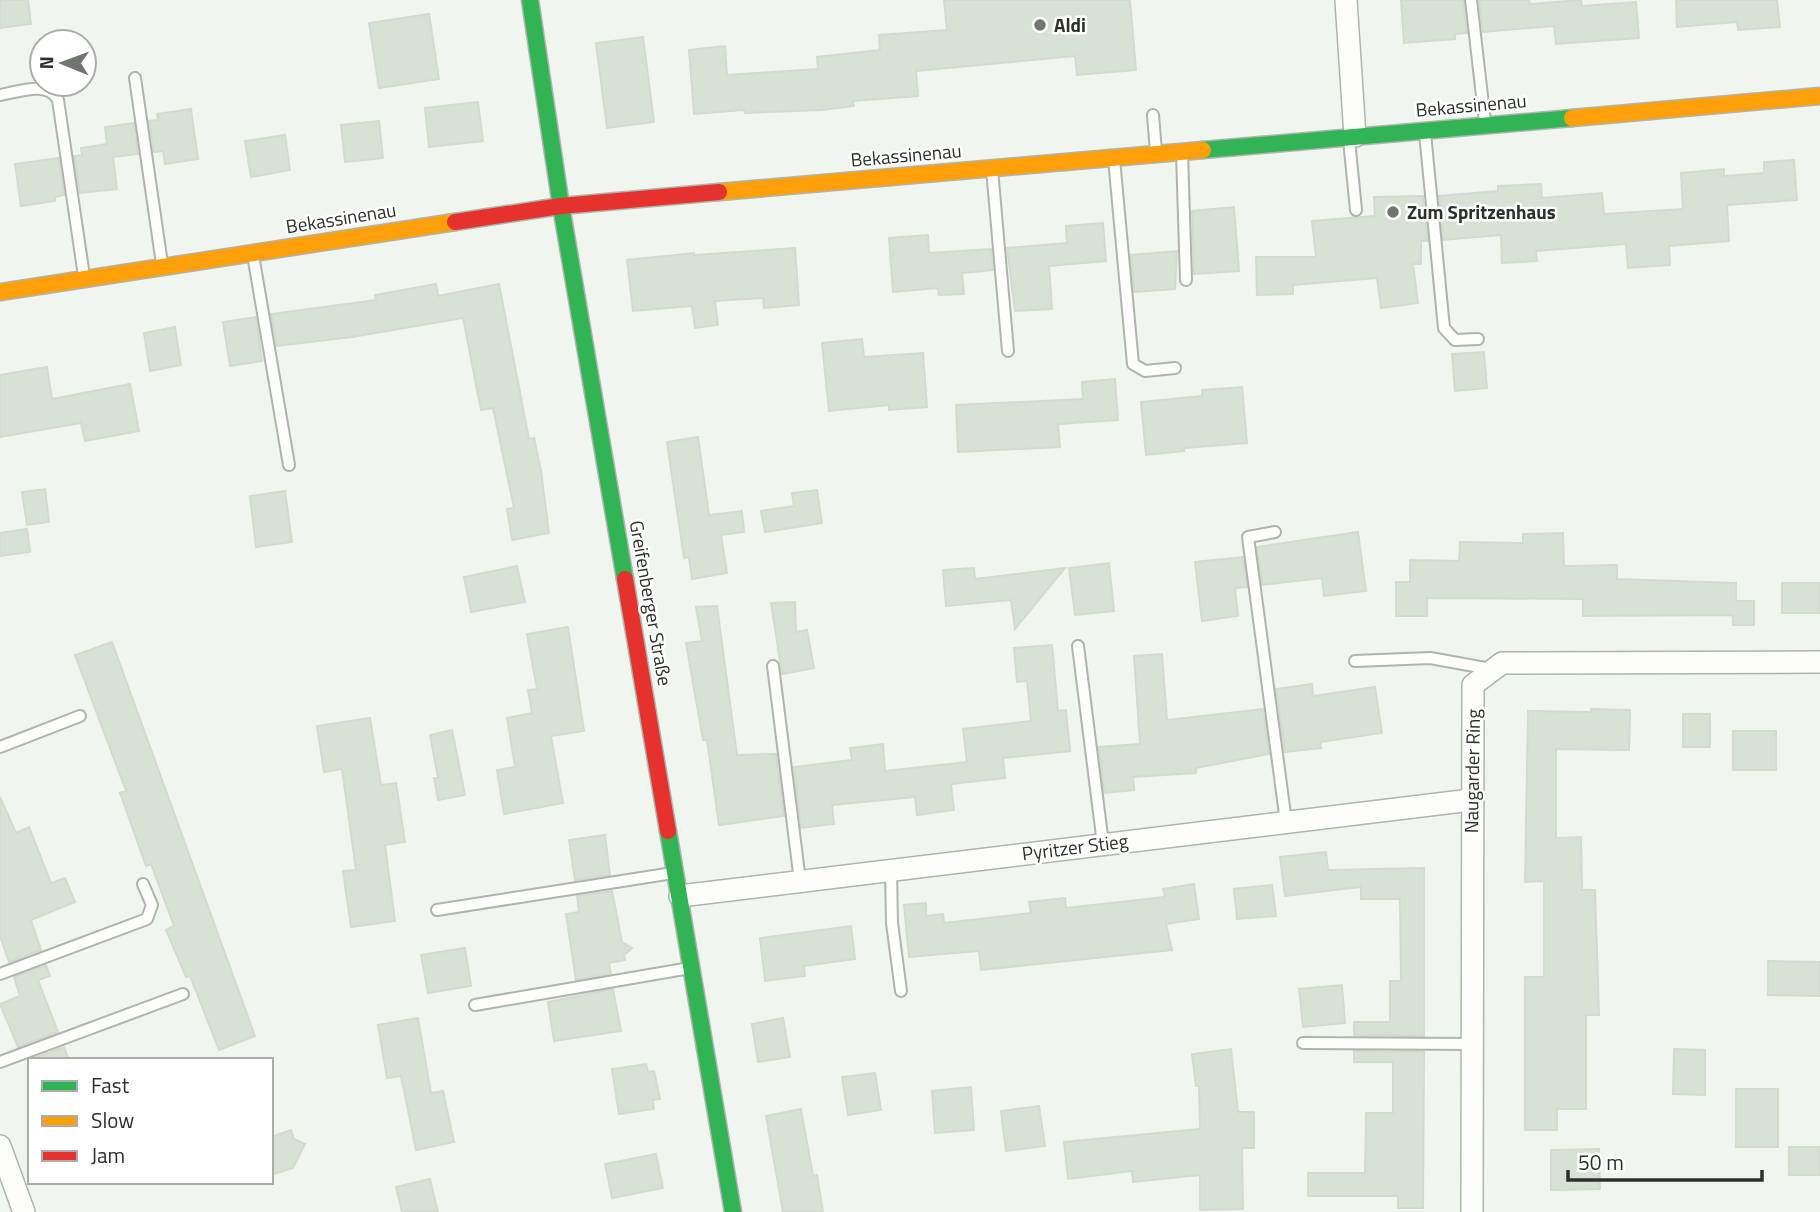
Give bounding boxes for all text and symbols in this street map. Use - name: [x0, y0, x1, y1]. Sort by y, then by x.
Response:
- place label: Aldi: [1054, 10, 1086, 39]
- marker: Aldi: [1032, 17, 1048, 33]
- north arrow: [28, 28, 98, 98]
- text: N: [31, 56, 60, 70]
- street label: Bekassinenau: [1414, 85, 1528, 124]
- street label: Bekassinenau: [849, 135, 963, 174]
- street label: Bekassinenau: [284, 194, 398, 241]
- place label: Zum Spritzenhaus: [1407, 197, 1556, 226]
- marker: Zum Spritzenhaus: [1385, 204, 1401, 220]
- street label: Greifenberger Straße: [623, 518, 680, 688]
- street label: Naugarder Ring: [1456, 708, 1487, 833]
- street label: Pyritzer Stieg: [1020, 826, 1130, 867]
- legend: [28, 1058, 273, 1184]
- text: Fast: [91, 1069, 130, 1101]
- text: Slow: [91, 1104, 134, 1136]
- scale bar: [1568, 1138, 1762, 1182]
- text: Jam: [91, 1139, 125, 1171]
- text: 50 m: [1578, 1146, 1624, 1178]

